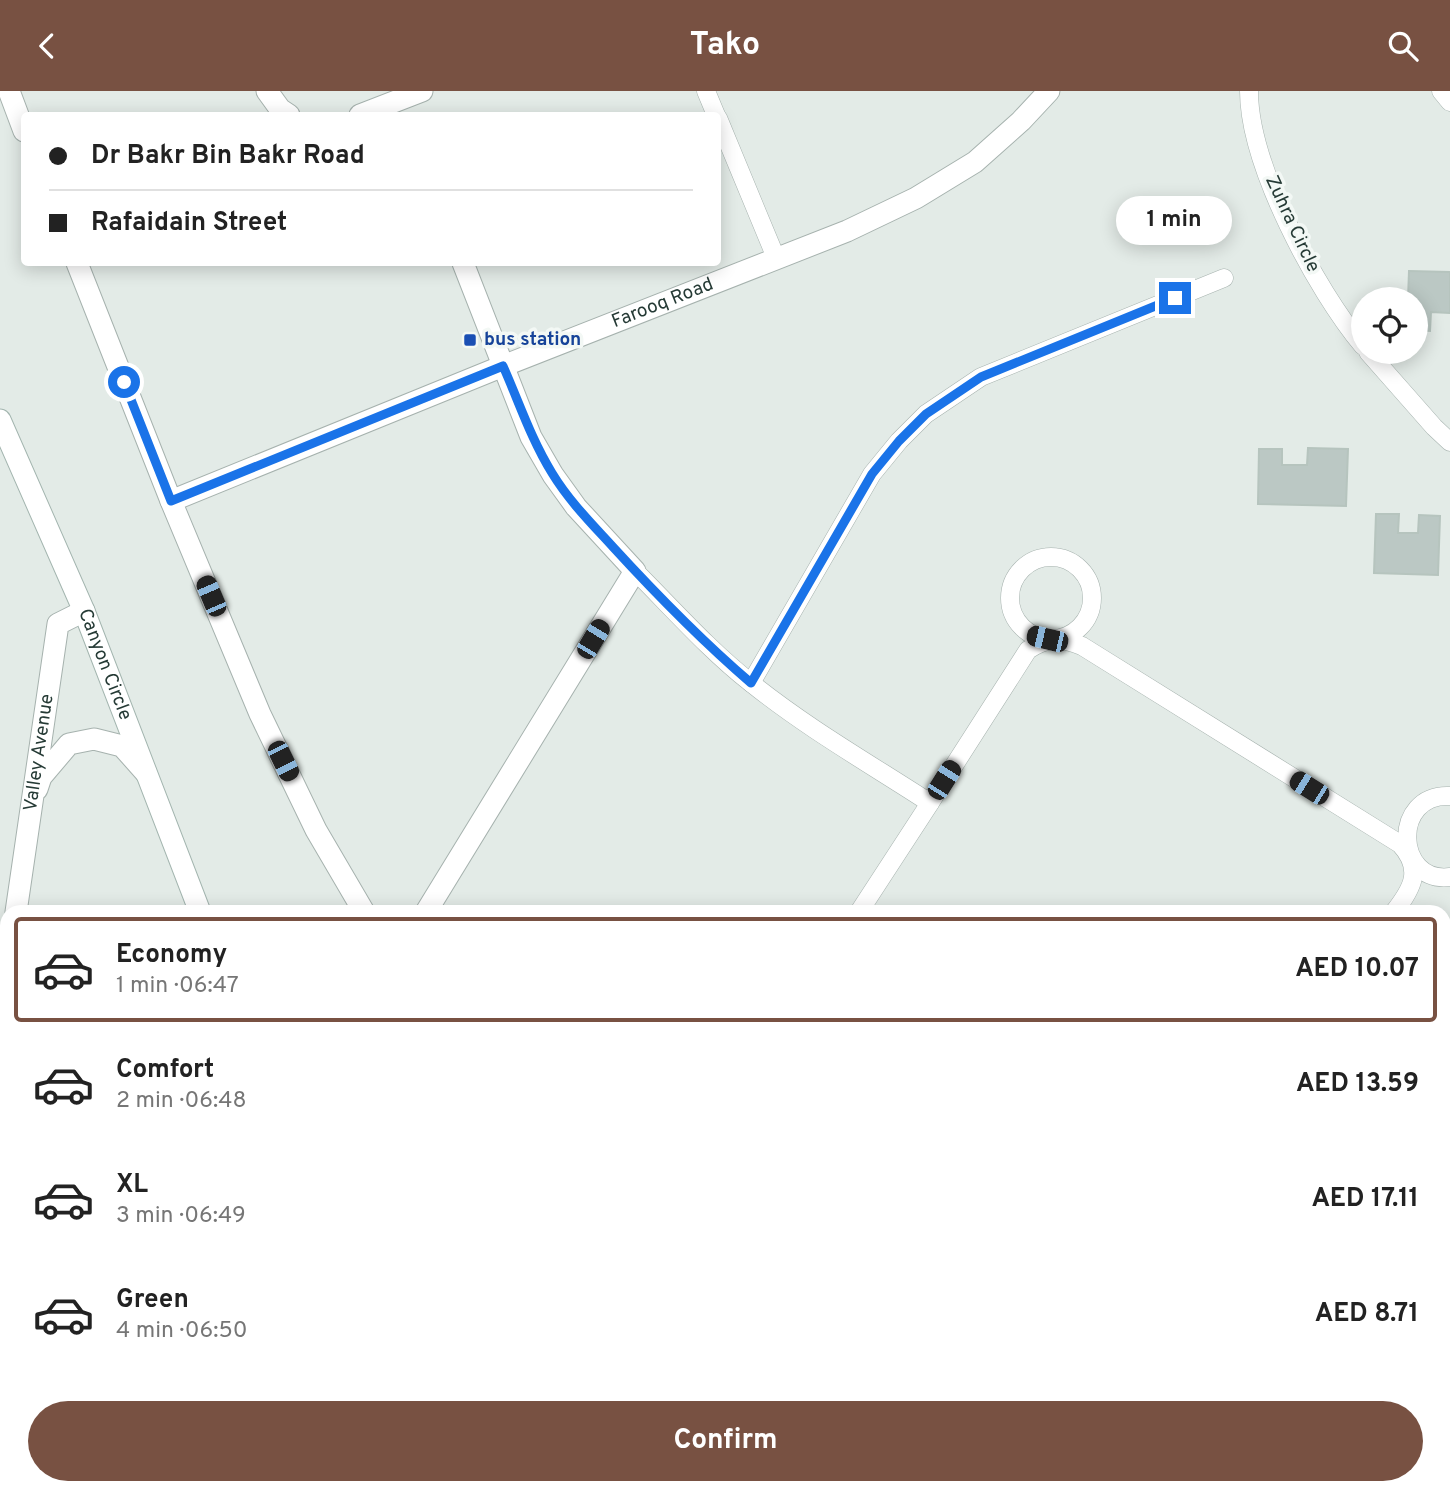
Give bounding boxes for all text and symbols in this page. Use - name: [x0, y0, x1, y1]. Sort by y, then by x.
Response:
- text: Tako: [690, 26, 760, 66]
- icon: back: [28, 27, 66, 65]
- icon: search: [1384, 27, 1422, 65]
- text: Dr Bakr Bin Bakr Road: [91, 140, 365, 173]
- street label: Zuhra Circle: [1259, 172, 1325, 276]
- callout: 1 min: [1117, 197, 1233, 245]
- text: 1 min: [1146, 206, 1202, 235]
- text: Rafaidain Street: [91, 207, 287, 240]
- street label: Farooq Road: [608, 273, 717, 334]
- route end: [1159, 282, 1191, 314]
- map controls: [1351, 287, 1428, 364]
- button: locate: [1351, 287, 1428, 364]
- place label: bus station: [484, 328, 581, 352]
- marker: bus station: [462, 332, 478, 348]
- route start: [108, 366, 140, 398]
- car: [194, 573, 229, 619]
- street label: Canyon Circle: [72, 605, 137, 724]
- car: [574, 616, 613, 662]
- car: [1025, 624, 1070, 654]
- street label: Valley Avenue: [19, 692, 60, 813]
- car: [265, 738, 302, 784]
- car: [924, 757, 965, 803]
- car: [1286, 768, 1333, 808]
- icon: car: [32, 938, 95, 1001]
- text: Economy: [116, 939, 227, 972]
- text: AED 10.07: [1295, 953, 1419, 986]
- text: 1 min · 06:47: [116, 972, 239, 1001]
- icon: car: [32, 1053, 95, 1116]
- text: Comfort: [116, 1054, 214, 1087]
- text: AED 13.59: [1296, 1068, 1419, 1101]
- text: 2 min · 06:48: [116, 1087, 247, 1116]
- icon: car: [32, 1168, 95, 1231]
- text: XL: [116, 1169, 148, 1202]
- text: AED 17.11: [1311, 1183, 1419, 1216]
- text: 3 min · 06:49: [116, 1202, 246, 1231]
- icon: car: [32, 1283, 95, 1346]
- text: Green: [116, 1284, 189, 1317]
- text: AED 8.71: [1315, 1298, 1419, 1331]
- text: 4 min · 06:50: [116, 1317, 247, 1346]
- button: Confirm: [28, 1401, 1423, 1481]

